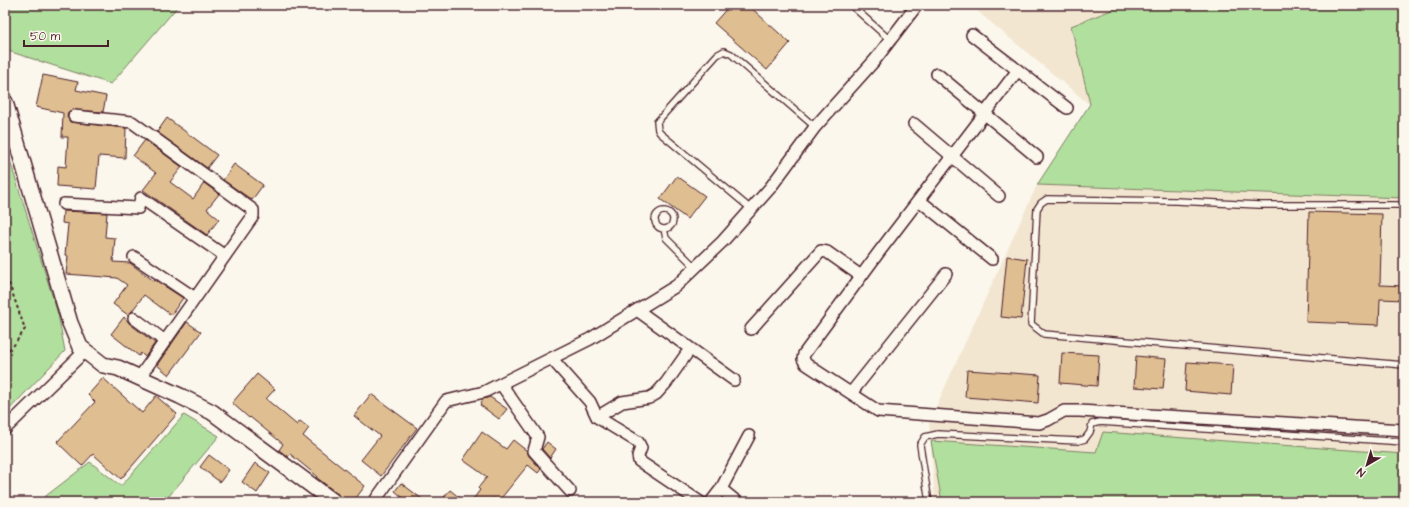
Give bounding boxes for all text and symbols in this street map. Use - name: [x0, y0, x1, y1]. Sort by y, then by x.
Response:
- scale bar: [24, 22, 108, 48]
- text: 50 m: [30, 28, 61, 45]
- north arrow: [1347, 445, 1387, 485]
- text: N: [1354, 464, 1368, 481]

